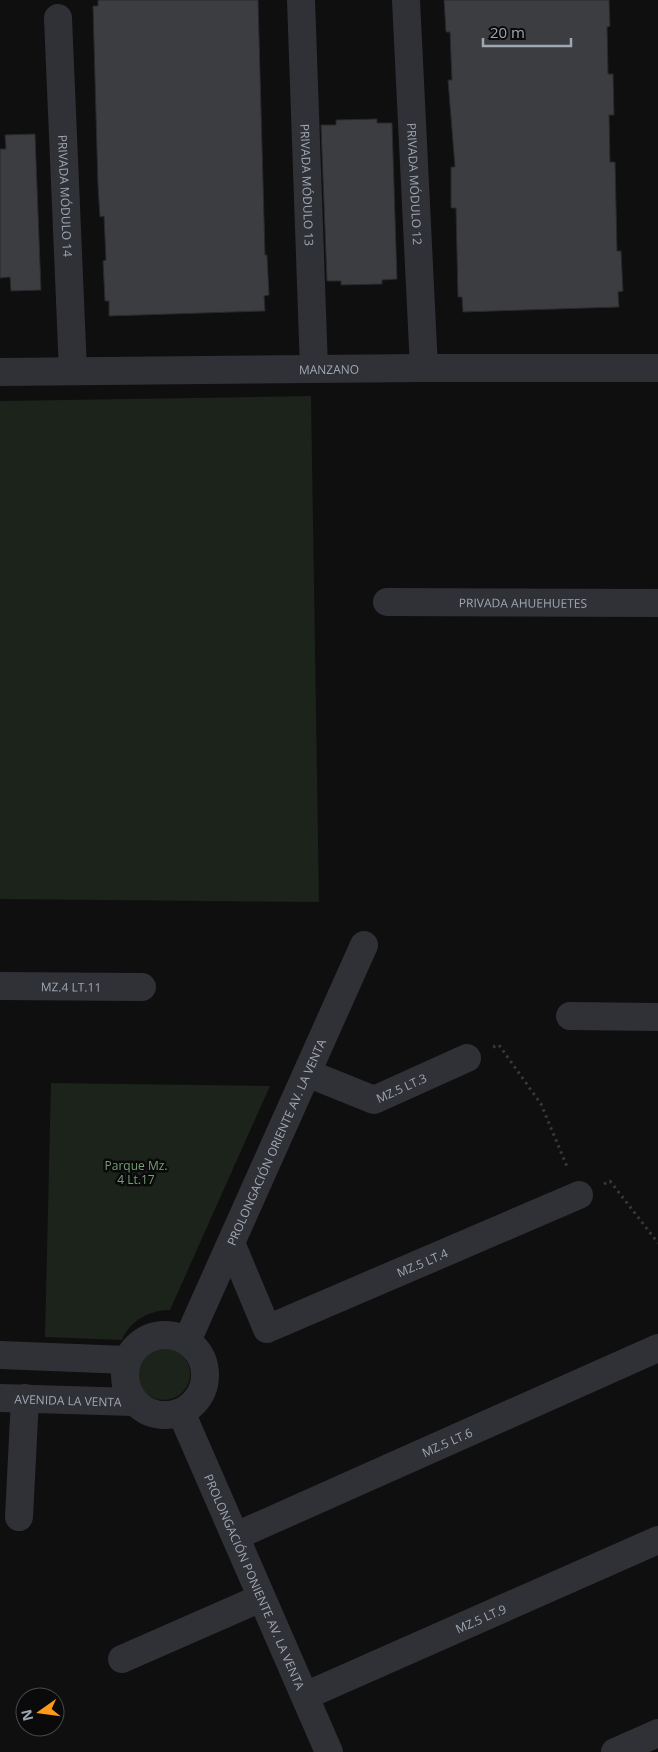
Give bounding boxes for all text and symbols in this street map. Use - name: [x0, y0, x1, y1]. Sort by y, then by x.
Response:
- scale bar: [483, 15, 570, 47]
- text: 20 m: [490, 22, 525, 42]
- street label: PRIVADA MÓDULO 12: [404, 122, 426, 245]
- street label: PRIVADA MÓDULO 13: [297, 123, 318, 246]
- street label: PRIVADA MÓDULO 14: [54, 134, 77, 257]
- street label: MANZANO: [299, 360, 359, 378]
- street label: PRIVADA AHUEHUETES: [459, 594, 587, 611]
- street label: MZ.4 LT.11: [41, 978, 101, 995]
- street label: PROLONGACIÓN ORIENTE AV. LA VENTA: [222, 1036, 330, 1248]
- street label: MZ.5 LT.3: [373, 1069, 429, 1107]
- park label: Parque Mz. 4 Lt.17: [105, 1157, 167, 1188]
- street label: MZ.5 LT.4: [394, 1244, 450, 1281]
- street label: AVENIDA LA VENTA: [14, 1390, 122, 1410]
- street label: MZ.5 LT.6: [419, 1423, 475, 1461]
- street label: PROLONGACIÓN PONIENTE AV. LA VENTA: [200, 1471, 309, 1692]
- street label: MZ.5 LT.9: [453, 1600, 509, 1637]
- north arrow: [15, 1687, 65, 1737]
- text: N: [16, 1707, 37, 1723]

